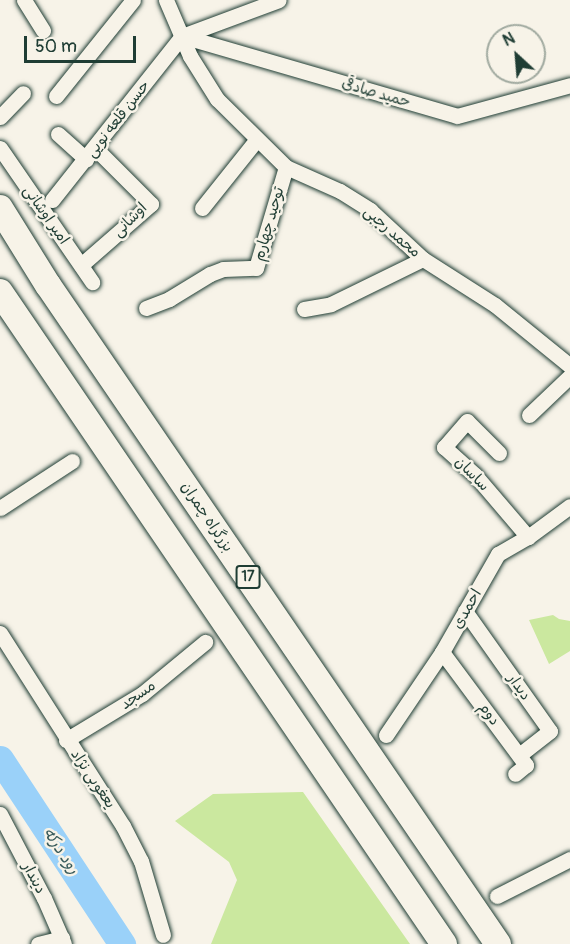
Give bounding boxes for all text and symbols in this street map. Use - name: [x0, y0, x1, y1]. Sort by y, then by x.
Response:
- scale bar: [27, 24, 140, 62]
- north arrow: [486, 24, 546, 84]
- text: N: [500, 28, 518, 51]
- text: 50 m: [35, 35, 77, 58]
- street label: حمید صادقی: [339, 75, 413, 111]
- street label: حسن قلعه نویی: [82, 77, 154, 161]
- street label: امیر اوشانی: [19, 182, 73, 248]
- street label: توحید چهارم: [250, 185, 288, 263]
- street label: اوشانی: [109, 199, 151, 241]
- street label: محمد رجبی: [360, 202, 424, 262]
- street label: ساسان: [451, 453, 493, 495]
- street label: بزرگراه چمران: [177, 478, 237, 556]
- road number: 17: [234, 566, 262, 588]
- street label: احمدی: [448, 586, 486, 632]
- street label: دیدار: [503, 670, 535, 704]
- street label: مسجد: [117, 677, 159, 713]
- street label: دوم: [474, 699, 504, 729]
- street label: یعغوبی نژاد: [67, 746, 119, 812]
- water label: رود درکه: [39, 824, 83, 878]
- street label: دیندار: [18, 859, 50, 897]

